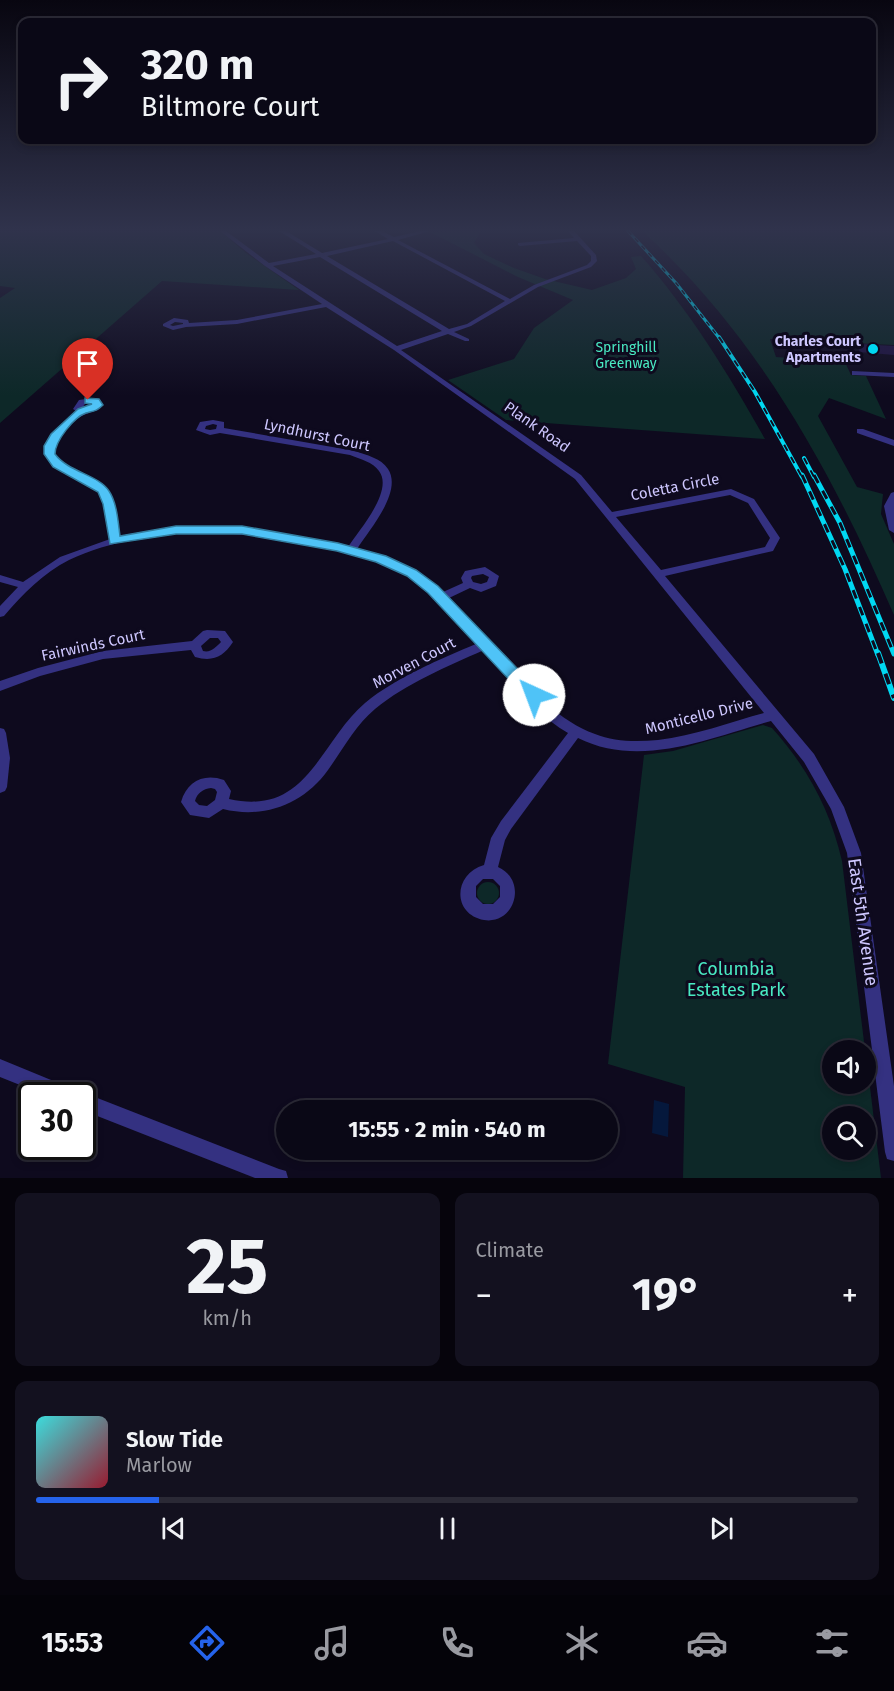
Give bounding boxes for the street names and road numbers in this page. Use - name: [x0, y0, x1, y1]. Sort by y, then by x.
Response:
- street label: Plank Road: [501, 398, 573, 456]
- street label: Lyndhurst Court: [262, 415, 372, 455]
- street label: Coletta Circle: [629, 470, 721, 504]
- street label: Fairwinds Court: [40, 625, 147, 665]
- street label: Morven Court: [369, 633, 459, 692]
- street label: Monticello Drive: [643, 694, 755, 738]
- street label: East 5th Avenue: [843, 857, 883, 987]

